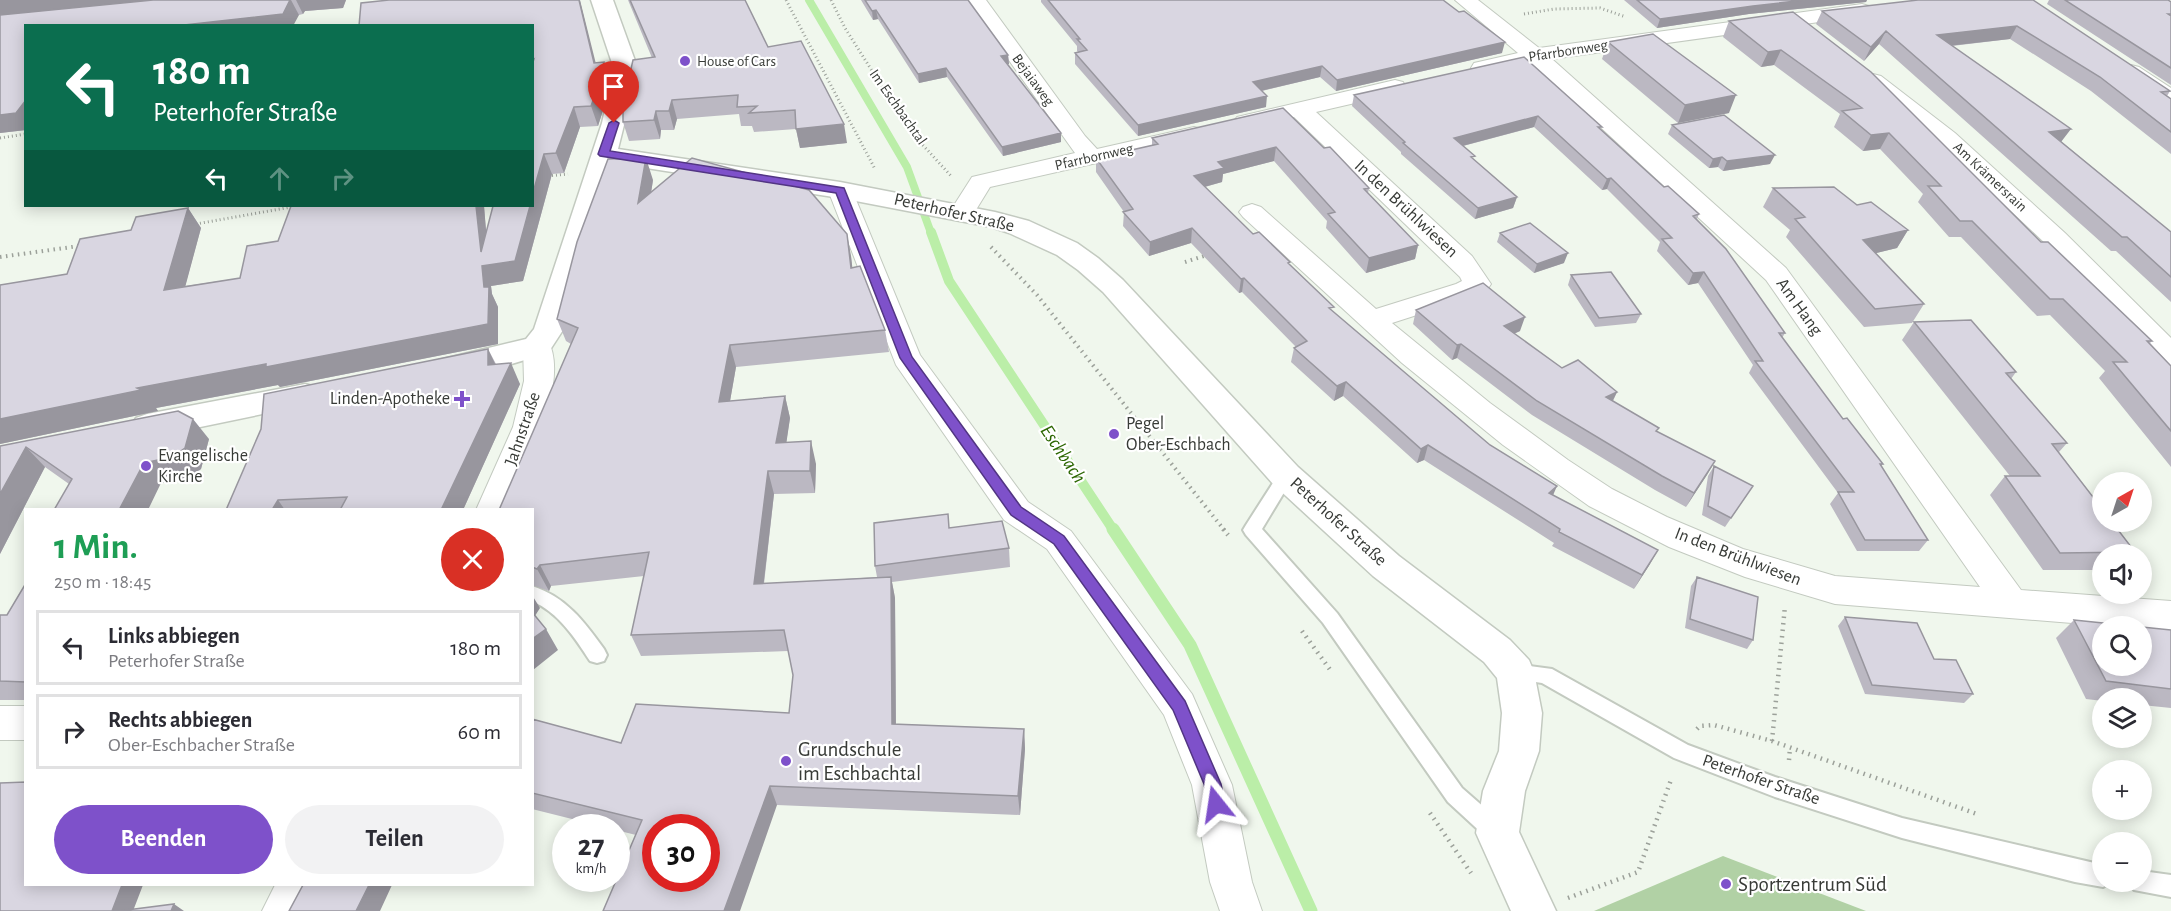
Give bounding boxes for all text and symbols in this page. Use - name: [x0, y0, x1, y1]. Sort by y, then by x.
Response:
- street label: Pfarrbornweg: [1527, 37, 1609, 65]
- icon: left: [54, 48, 132, 126]
- text: 180 m: [153, 50, 251, 92]
- street label: Bejaiaweg: [1009, 51, 1057, 109]
- marker: House of Cars: [678, 54, 692, 68]
- place label: House of Cars: [697, 54, 776, 69]
- pin: [588, 61, 639, 123]
- street label: Im Eschbachtal: [867, 67, 929, 147]
- icon: arrive: [597, 70, 630, 103]
- text: Peterhofer Straße: [153, 99, 338, 126]
- street label: Am Krämersrain: [1950, 139, 2030, 215]
- street label: Pfarrbornweg: [1053, 141, 1135, 173]
- street label: In den Brühlwiesen: [1351, 157, 1461, 261]
- icon: left: [200, 162, 233, 195]
- icon: ahead: [263, 162, 296, 195]
- icon: right: [326, 162, 359, 195]
- street label: Peterhofer Straße: [892, 190, 1016, 236]
- street label: Am Hang: [1772, 275, 1826, 339]
- place label: Linden-Apotheke: [330, 390, 450, 408]
- street label: Jahnstraße: [502, 390, 544, 468]
- marker: Linden-Apotheke: [455, 392, 469, 406]
- place label: Pegel Ober-Eschbach: [1126, 415, 1231, 454]
- water label: Eschbach: [1036, 421, 1090, 487]
- marker: Pegel Ober-Eschbach: [1107, 427, 1121, 441]
- place label: Evangelische Kirche: [158, 447, 248, 486]
- marker: Evangelische Kirche: [139, 459, 153, 473]
- north arrow: [2092, 472, 2152, 532]
- map controls: [2092, 472, 2152, 892]
- street label: Peterhofer Straße: [1286, 474, 1390, 570]
- street label: In den Brühlwiesen: [1672, 525, 1804, 589]
- button: close: [441, 528, 504, 591]
- text: 1 Min.: [54, 529, 138, 565]
- button: sound: [2092, 544, 2152, 604]
- text: 250 m · 18:45: [54, 572, 151, 592]
- button: search: [2092, 616, 2152, 676]
- text: Links abbiegen: [108, 625, 240, 647]
- icon: left: [57, 631, 90, 664]
- text: 180 m: [450, 637, 501, 659]
- text: Peterhofer Straße: [108, 651, 245, 671]
- button: layers: [2092, 688, 2152, 748]
- text: Rechts abbiegen: [108, 709, 252, 731]
- icon: right: [57, 715, 90, 748]
- text: 60 m: [458, 721, 501, 743]
- text: Ober-Eschbacher Straße: [108, 735, 295, 755]
- place label: Grundschule im Eschbachtal: [798, 739, 921, 784]
- street label: Peterhofer Straße: [1700, 751, 1822, 809]
- marker: Grundschule im Eschbachtal: [779, 754, 793, 768]
- button: +: [2092, 760, 2152, 820]
- position arrow: [1184, 772, 1248, 836]
- button: Beenden: [54, 805, 273, 874]
- button: Teilen: [285, 805, 504, 874]
- speed limit sign: 30: [642, 814, 720, 892]
- text: 27: [577, 831, 605, 861]
- button: −: [2092, 832, 2152, 892]
- text: km/h: [576, 861, 606, 876]
- place label: Sportzentrum Süd: [1738, 874, 1887, 895]
- marker: Sportzentrum Süd: [1719, 877, 1733, 891]

